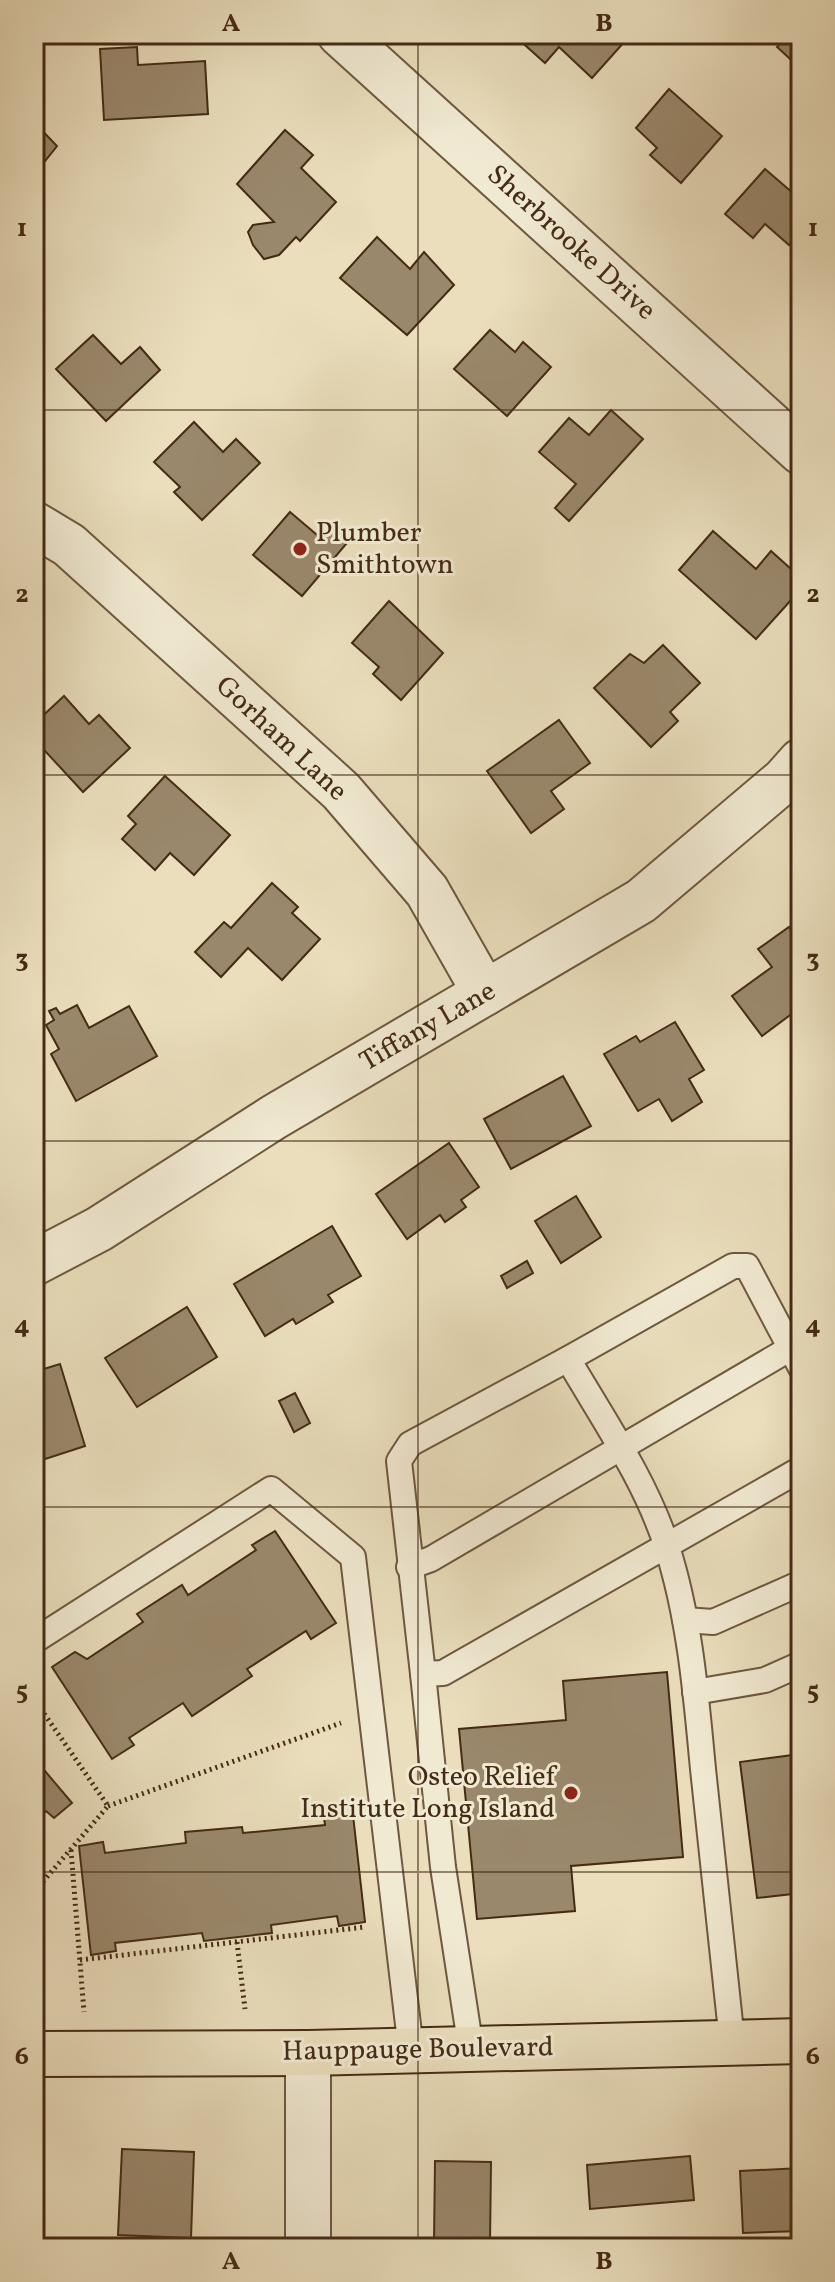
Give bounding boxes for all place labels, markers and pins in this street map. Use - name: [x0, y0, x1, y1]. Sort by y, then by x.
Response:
- place label: Plumber Smithtown: [316, 514, 454, 585]
- marker: Plumber Smithtown: [291, 540, 309, 558]
- place label: Osteo Relief Institute Long Island: [300, 1758, 557, 1829]
- marker: Osteo Relief Institute Long Island: [562, 1784, 580, 1802]

